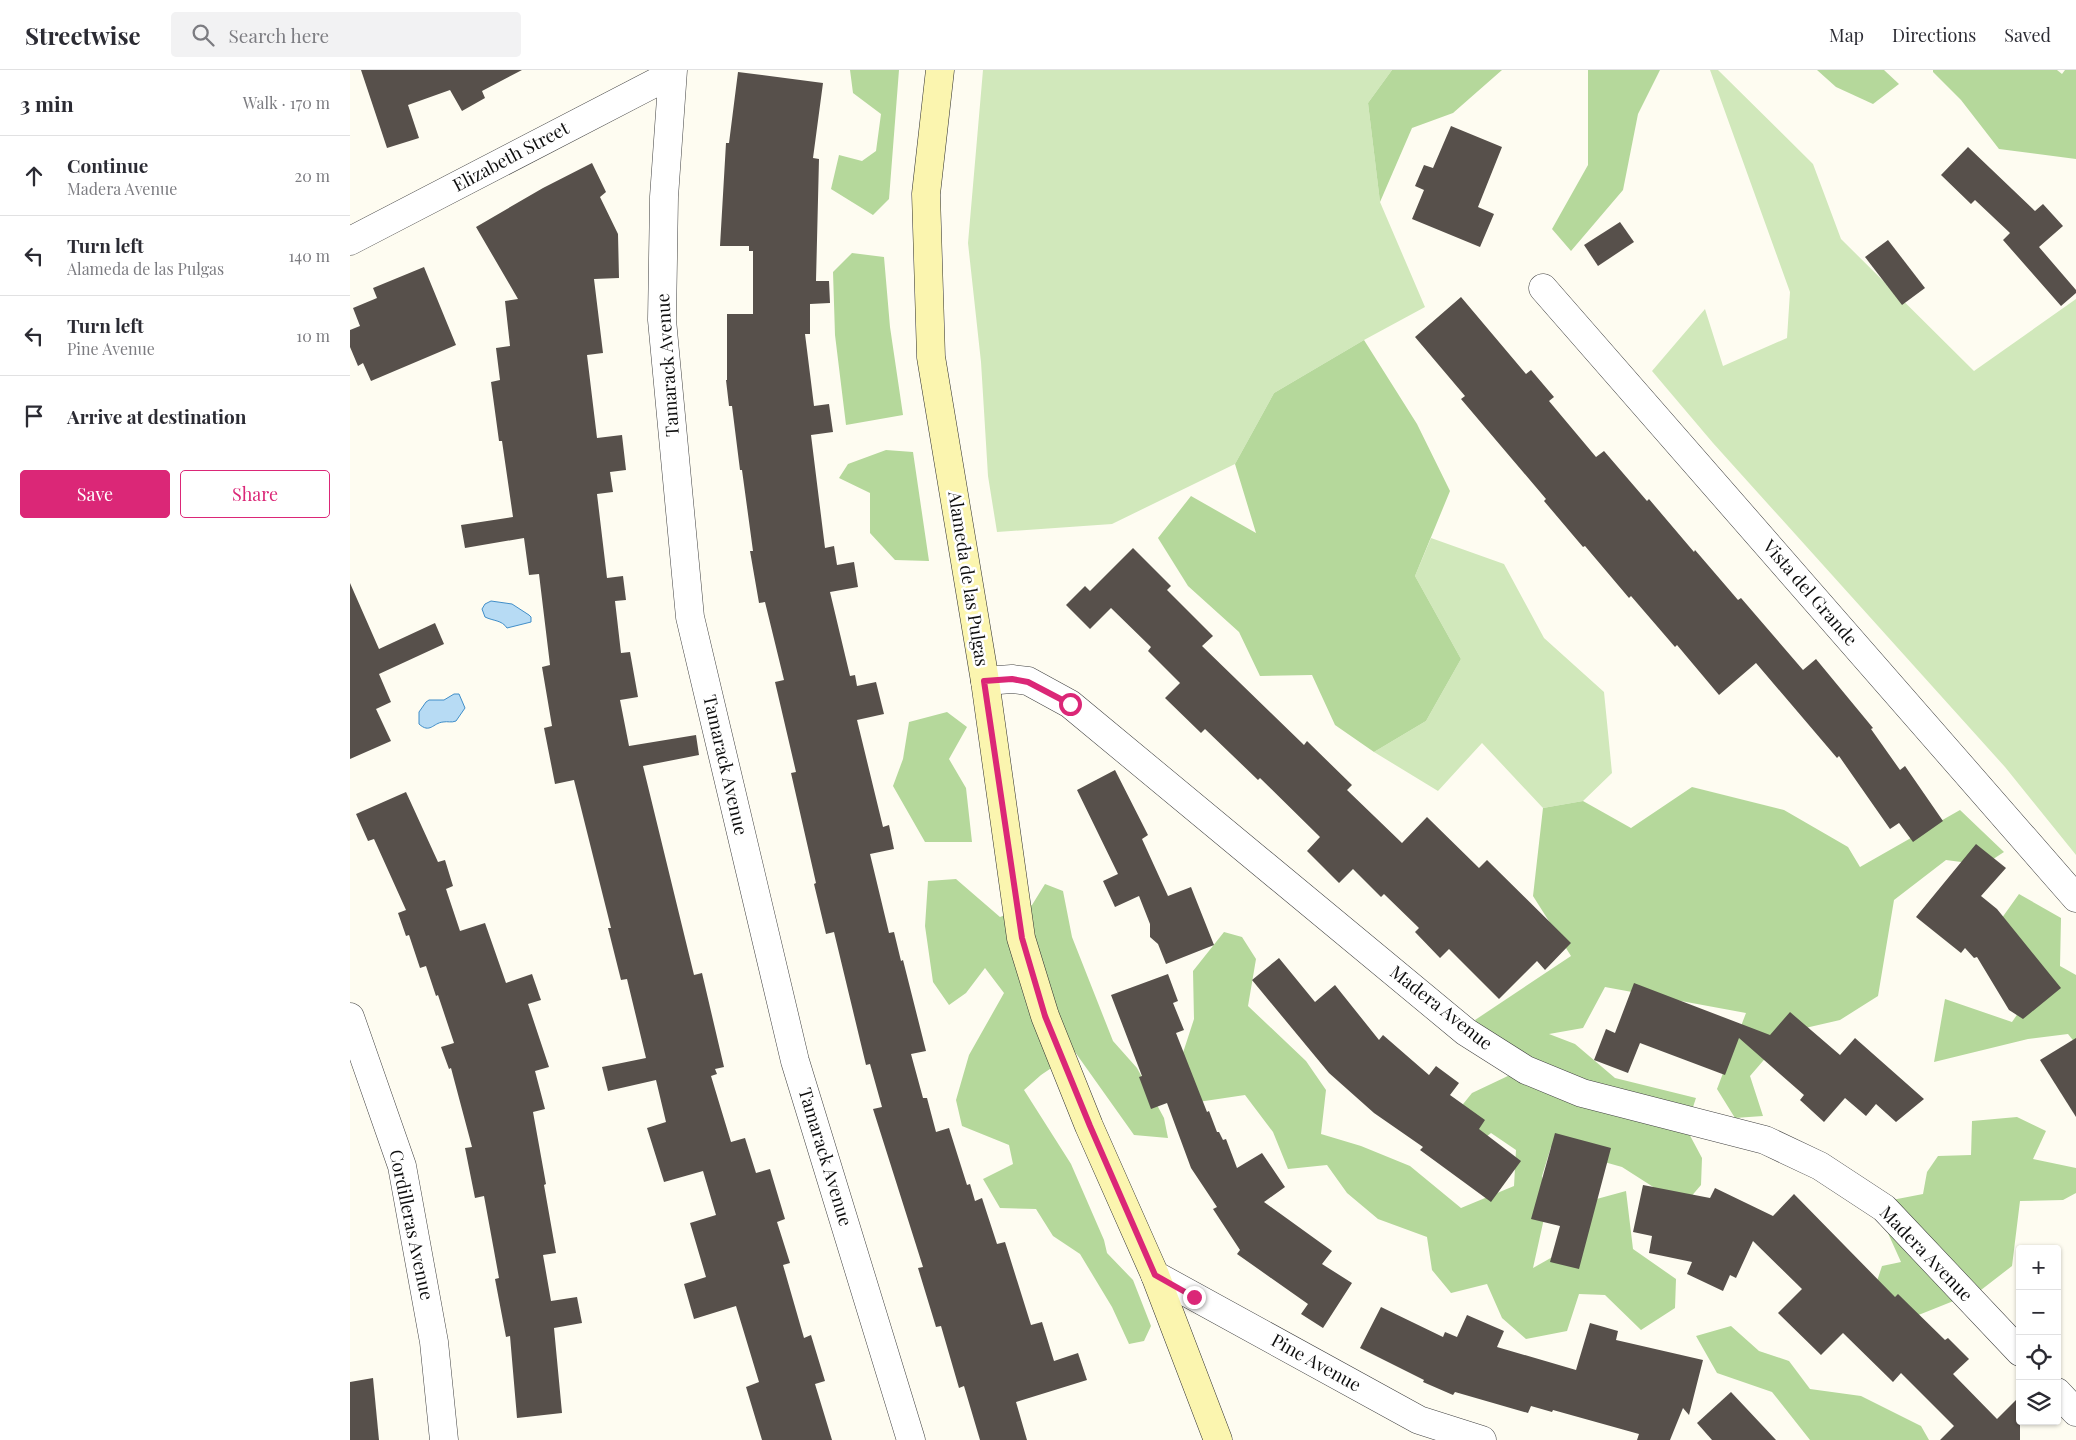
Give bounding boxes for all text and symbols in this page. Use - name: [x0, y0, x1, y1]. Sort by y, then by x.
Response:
- search box: [171, 12, 521, 57]
- text: Streetwise: [25, 19, 141, 51]
- icon: search: [189, 21, 217, 49]
- text: Search here: [229, 22, 329, 48]
- text: Map: [1829, 23, 1864, 47]
- text: Directions: [1892, 23, 1976, 47]
- text: Saved: [2004, 23, 2051, 47]
- text: 3 min: [20, 89, 74, 117]
- text: Walk · 170 m: [243, 92, 330, 113]
- street label: Elizabeth Street: [448, 115, 573, 197]
- text: Continue: [67, 152, 148, 178]
- icon: ahead: [20, 162, 48, 190]
- text: 20 m: [295, 165, 330, 186]
- text: Madera Avenue: [67, 178, 177, 199]
- text: Turn left: [67, 232, 144, 258]
- icon: left: [20, 242, 48, 270]
- text: 140 m: [288, 245, 330, 266]
- text: Alameda de las Pulgas: [67, 258, 224, 279]
- street label: Tamarack Avenue: [650, 293, 684, 437]
- text: Turn left: [67, 312, 144, 338]
- icon: left: [20, 322, 48, 350]
- text: 10 m: [296, 325, 330, 346]
- text: Pine Avenue: [67, 338, 155, 359]
- icon: arrive: [20, 402, 48, 430]
- text: Arrive at destination: [67, 403, 247, 429]
- button: Save: [20, 470, 170, 518]
- button: Share: [180, 470, 330, 518]
- street label: Alameda de las Pulgas: [943, 489, 995, 668]
- street label: Vista del Grande: [1757, 534, 1863, 650]
- street label: Tamarack Avenue: [698, 692, 754, 837]
- route start: [1059, 693, 1082, 716]
- street label: Madera Avenue: [1385, 960, 1498, 1055]
- street label: Tamarack Avenue: [794, 1085, 858, 1229]
- street label: Cordilleras Avenue: [384, 1147, 440, 1302]
- street label: Madera Avenue: [1875, 1200, 1978, 1306]
- map controls: [2016, 1245, 2061, 1425]
- button: +: [2016, 1245, 2061, 1290]
- route end: [1183, 1286, 1206, 1309]
- button: −: [2016, 1290, 2061, 1335]
- street label: Pine Avenue: [1267, 1328, 1366, 1397]
- button: locate: [2016, 1335, 2061, 1380]
- button: layers: [2016, 1380, 2061, 1425]

